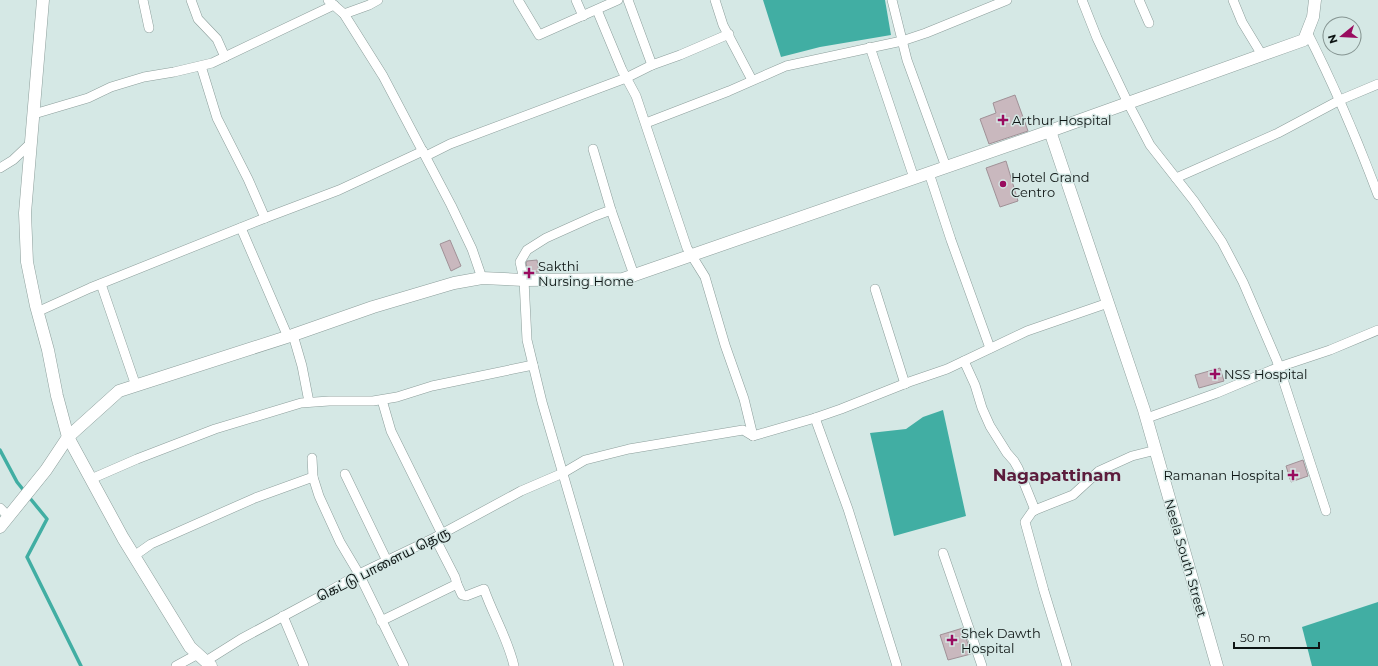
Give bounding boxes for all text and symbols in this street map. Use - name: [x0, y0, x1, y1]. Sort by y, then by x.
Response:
- north arrow: [1322, 16, 1362, 56]
- text: N: [1324, 33, 1341, 45]
- place label: Arthur Hospital: [1012, 112, 1112, 128]
- marker: Arthur Hospital: [997, 114, 1009, 126]
- place label: Hotel Grand Centro: [1011, 169, 1090, 200]
- marker: Hotel Grand Centro: [998, 179, 1008, 189]
- place label: Sakthi Nursing Home: [538, 258, 634, 289]
- marker: Sakthi Nursing Home: [523, 267, 535, 279]
- place label: NSS Hospital: [1224, 366, 1307, 382]
- marker: NSS Hospital: [1209, 368, 1221, 380]
- district label: Nagapattinam: [993, 465, 1121, 485]
- place label: Ramanan Hospital: [1163, 467, 1284, 483]
- marker: Ramanan Hospital: [1287, 469, 1299, 481]
- street label: Neela South Street: [1161, 497, 1211, 619]
- street label: கெட்டு பாளைய தெரு: [314, 523, 453, 605]
- scale bar: [1234, 624, 1319, 650]
- place label: Shek Dawth Hospital: [961, 625, 1041, 656]
- text: 50 m: [1240, 630, 1271, 645]
- marker: Shek Dawth Hospital: [946, 634, 958, 646]

